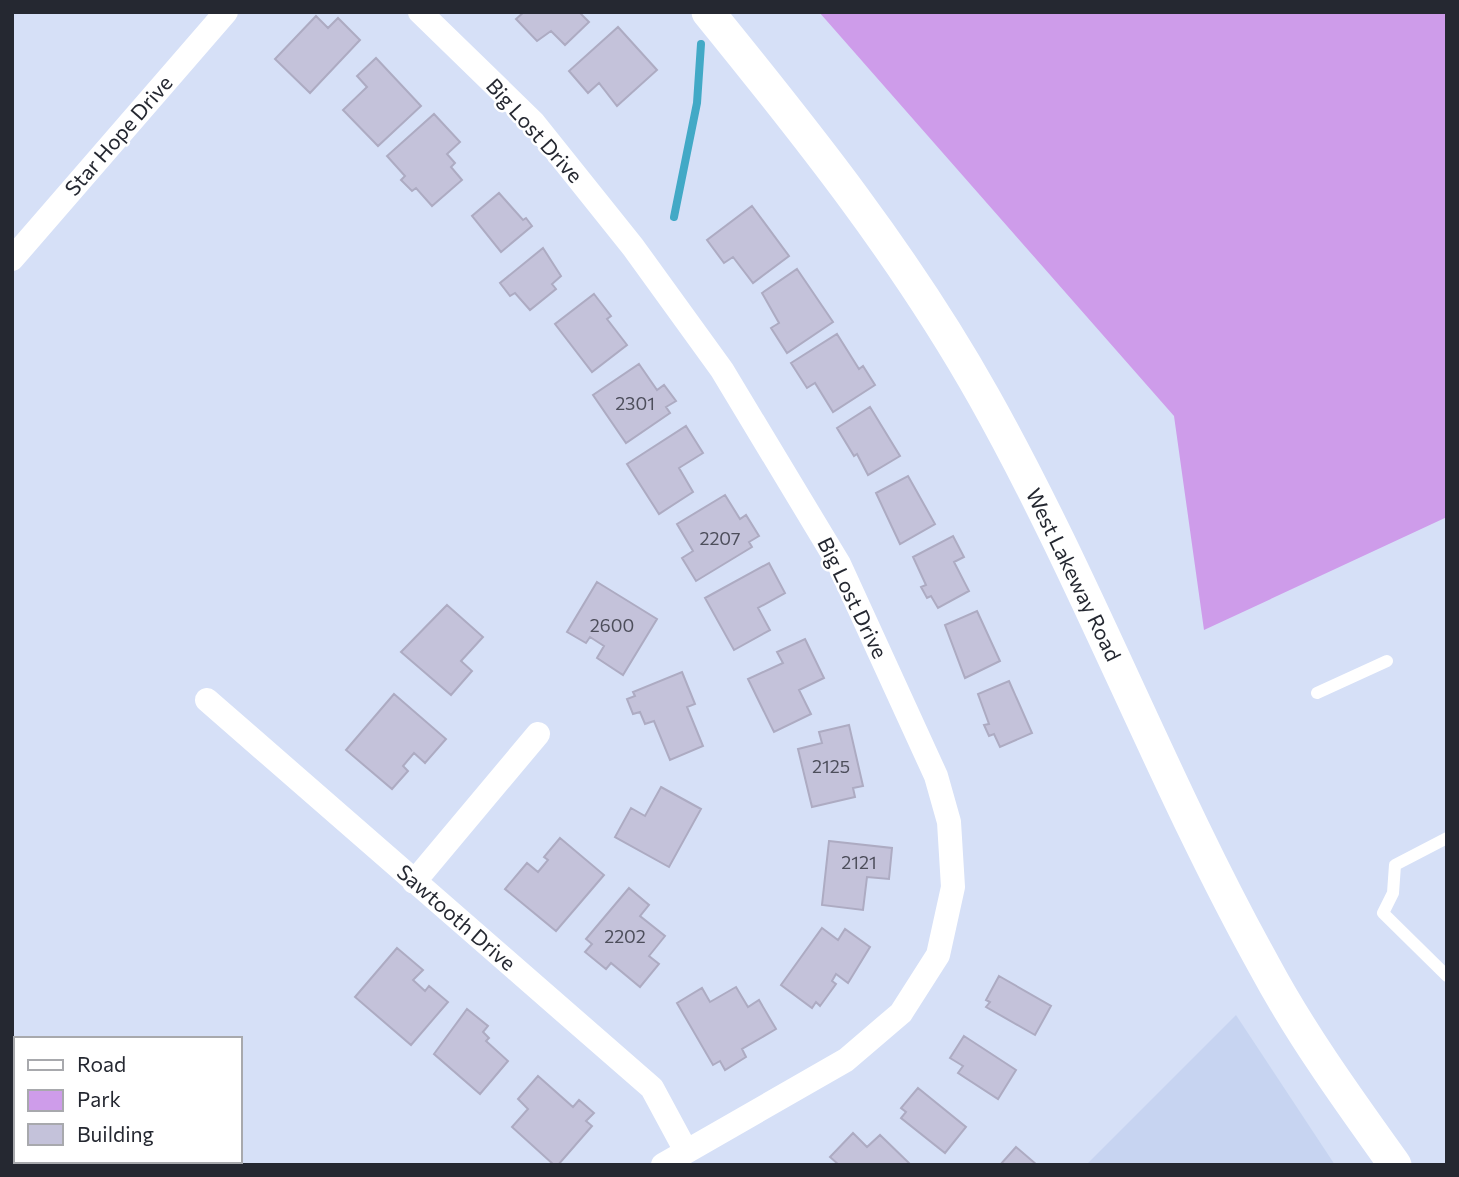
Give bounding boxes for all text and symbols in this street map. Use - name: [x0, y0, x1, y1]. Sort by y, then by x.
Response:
- street label: Star Hope Drive: [59, 70, 177, 200]
- street label: Big Lost Drive: [482, 73, 588, 187]
- house number: 2301: [615, 392, 655, 414]
- street label: West Lakeway Road: [1022, 484, 1127, 665]
- house number: 2207: [699, 527, 741, 549]
- street label: Big Lost Drive: [813, 533, 893, 662]
- house number: 2600: [590, 614, 634, 636]
- house number: 2125: [812, 755, 850, 777]
- house number: 2121: [841, 851, 877, 873]
- street label: Sawtooth Drive: [393, 859, 521, 975]
- house number: 2202: [604, 925, 646, 947]
- legend: [14, 1037, 242, 1163]
- text: Road: [77, 1051, 126, 1076]
- text: Park: [77, 1086, 121, 1111]
- text: Building: [77, 1121, 154, 1146]

